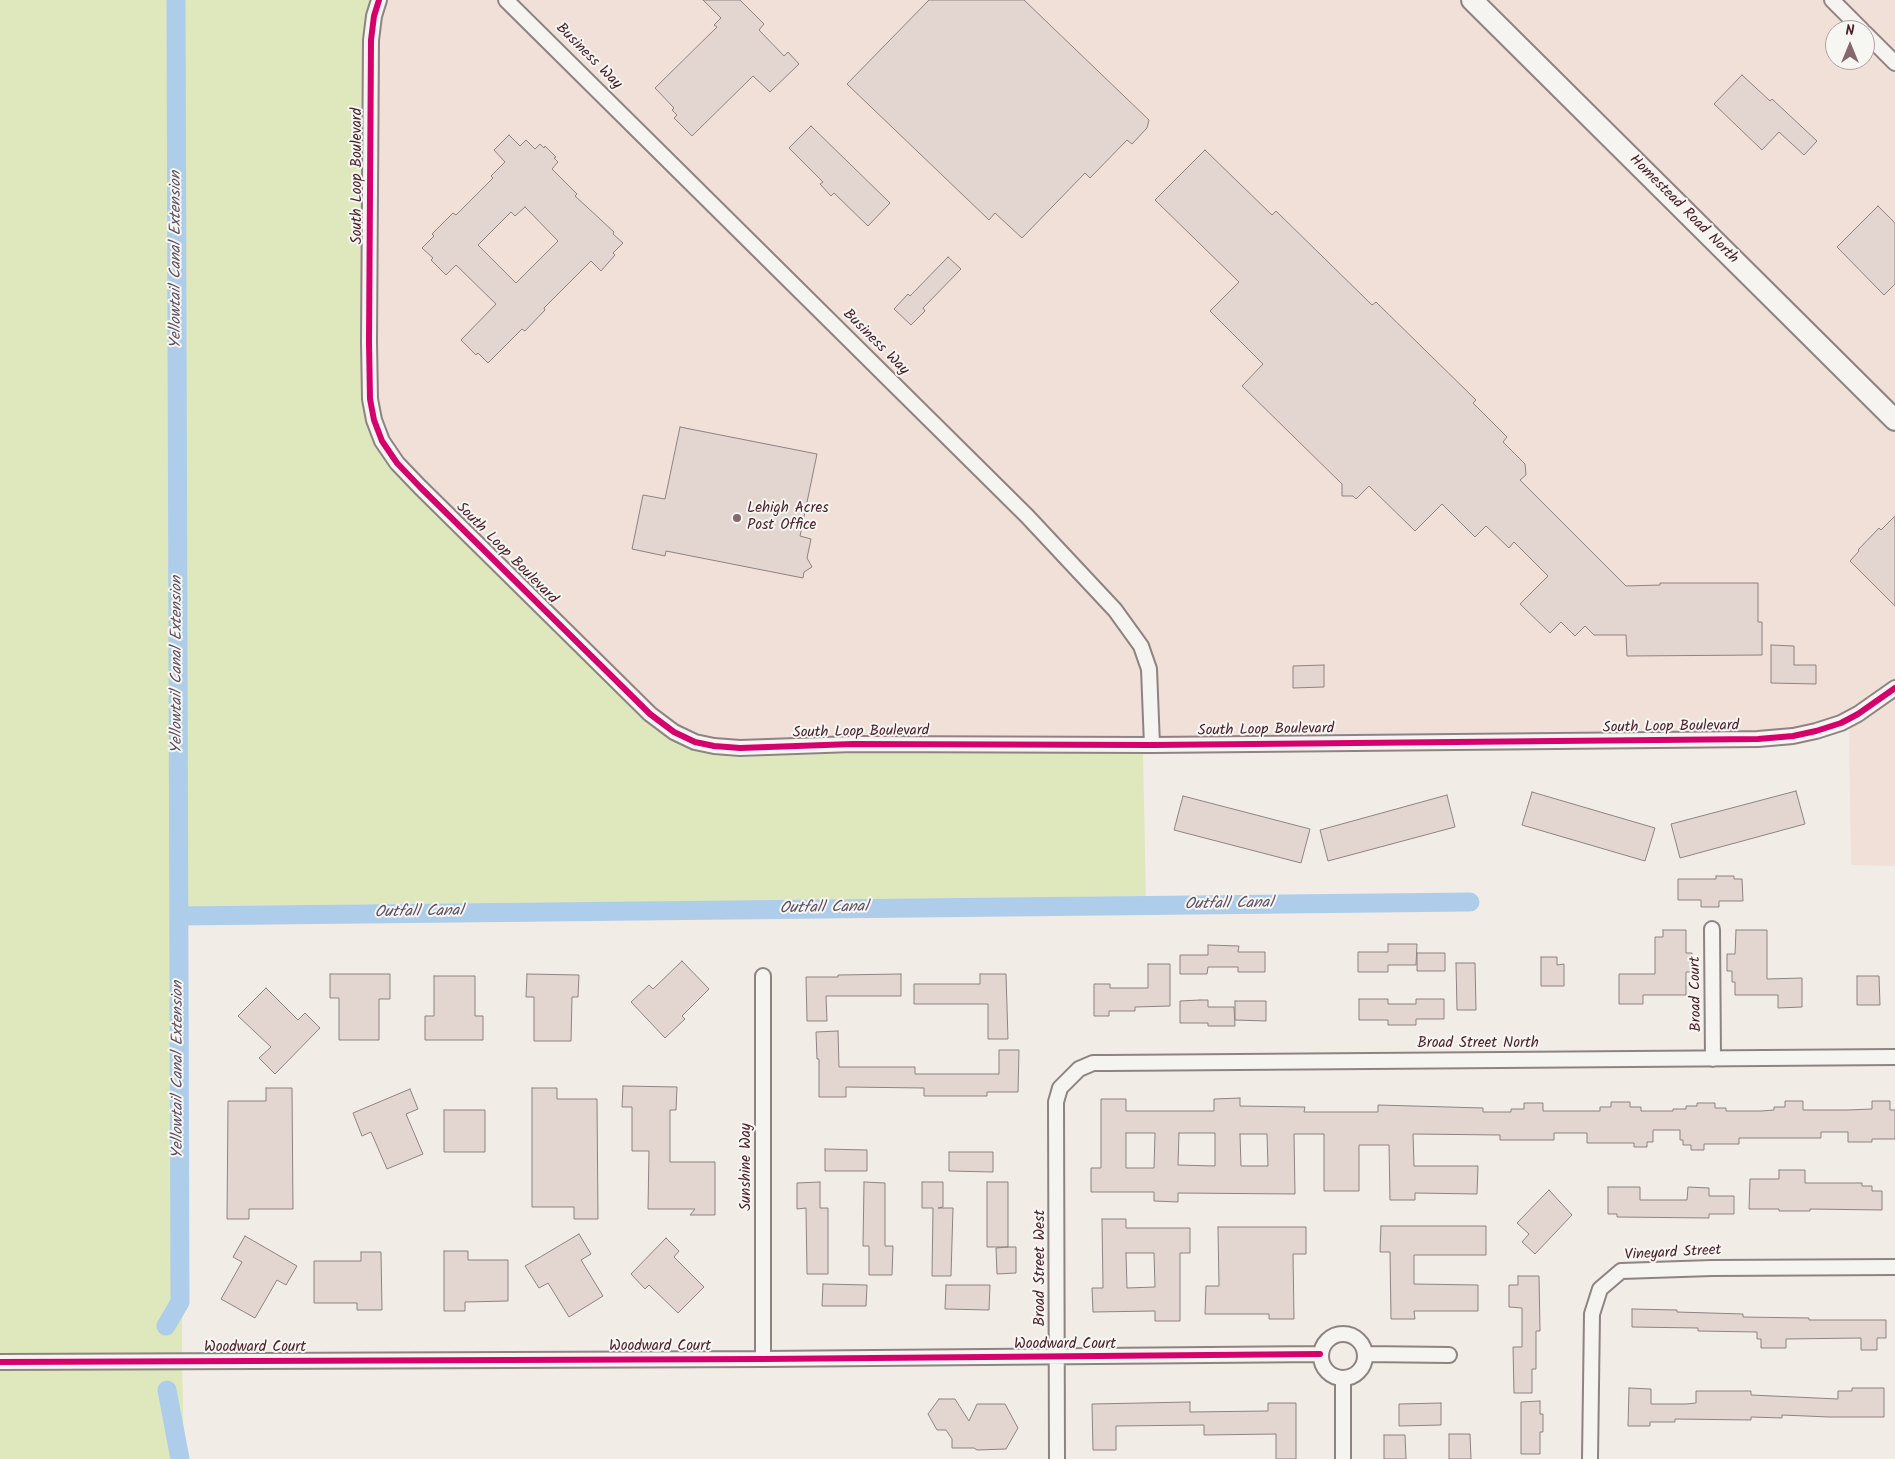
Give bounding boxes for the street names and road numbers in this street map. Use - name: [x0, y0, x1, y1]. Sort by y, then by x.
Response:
- street label: Business Way: [551, 20, 625, 94]
- street label: South Loop Boulevard: [349, 108, 367, 244]
- street label: Homestead Road North: [1625, 152, 1741, 268]
- street label: Business Way: [838, 306, 912, 380]
- street label: South Loop Boulevard: [451, 499, 561, 609]
- street label: South Loop Boulevard: [1603, 718, 1739, 738]
- street label: South Loop Boulevard: [1198, 721, 1334, 741]
- street label: South Loop Boulevard: [793, 723, 929, 743]
- street label: Broad Court: [1687, 956, 1707, 1032]
- street label: Broad Street North: [1417, 1035, 1539, 1053]
- street label: Sunshine Way: [738, 1123, 756, 1211]
- street label: Broad Street West: [1032, 1210, 1050, 1326]
- street label: Vineyard Street: [1624, 1242, 1722, 1266]
- street label: Woodward Court: [1014, 1336, 1116, 1354]
- street label: Woodward Court: [609, 1338, 711, 1356]
- street label: Woodward Court: [204, 1339, 306, 1357]

